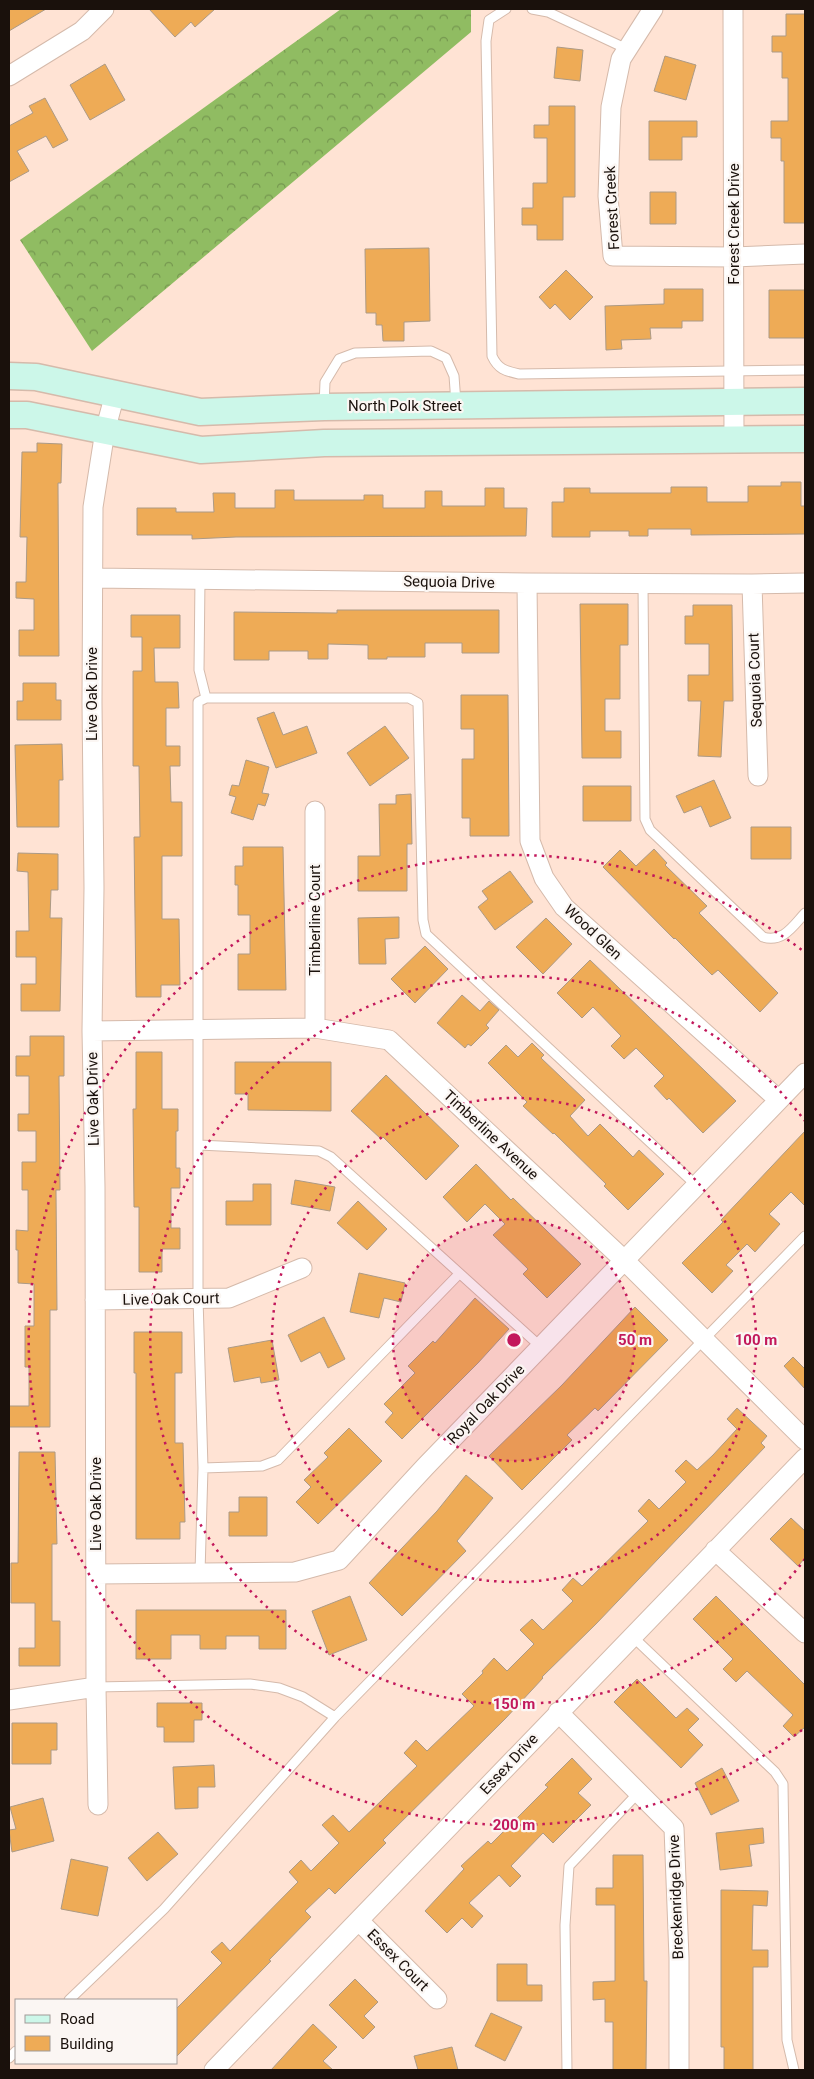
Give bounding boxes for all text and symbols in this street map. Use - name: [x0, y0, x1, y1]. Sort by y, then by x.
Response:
- street label: Forest Creek Drive: [725, 163, 743, 285]
- street label: Forest Creek: [601, 165, 623, 251]
- street label: North Polk Street: [348, 397, 462, 415]
- street label: Sequoia Drive: [403, 572, 495, 592]
- street label: Sequoia Court: [744, 632, 766, 728]
- street label: Live Oak Drive: [83, 647, 101, 741]
- street label: Timberline Court: [306, 864, 324, 976]
- street label: Wood Glen: [560, 901, 626, 963]
- street label: Live Oak Drive: [83, 1052, 103, 1146]
- street label: Timberline Avenue: [440, 1086, 542, 1184]
- street label: Live Oak Court: [122, 1289, 220, 1309]
- centre of rings: [505, 1331, 523, 1349]
- text: 50 m: [618, 1331, 652, 1349]
- text: 100 m: [735, 1331, 777, 1349]
- street label: Royal Oak Drive: [444, 1360, 529, 1448]
- street label: Live Oak Drive: [87, 1457, 105, 1551]
- text: 150 m: [493, 1695, 535, 1713]
- street label: Essex Drive: [476, 1730, 542, 1798]
- text: 200 m: [493, 1816, 535, 1834]
- street label: Breckenridge Drive: [665, 1834, 687, 1960]
- street label: Essex Court: [363, 1925, 433, 1995]
- legend: [15, 1999, 178, 2064]
- text: Road: [60, 2010, 94, 2028]
- text: Building: [60, 2035, 114, 2053]

